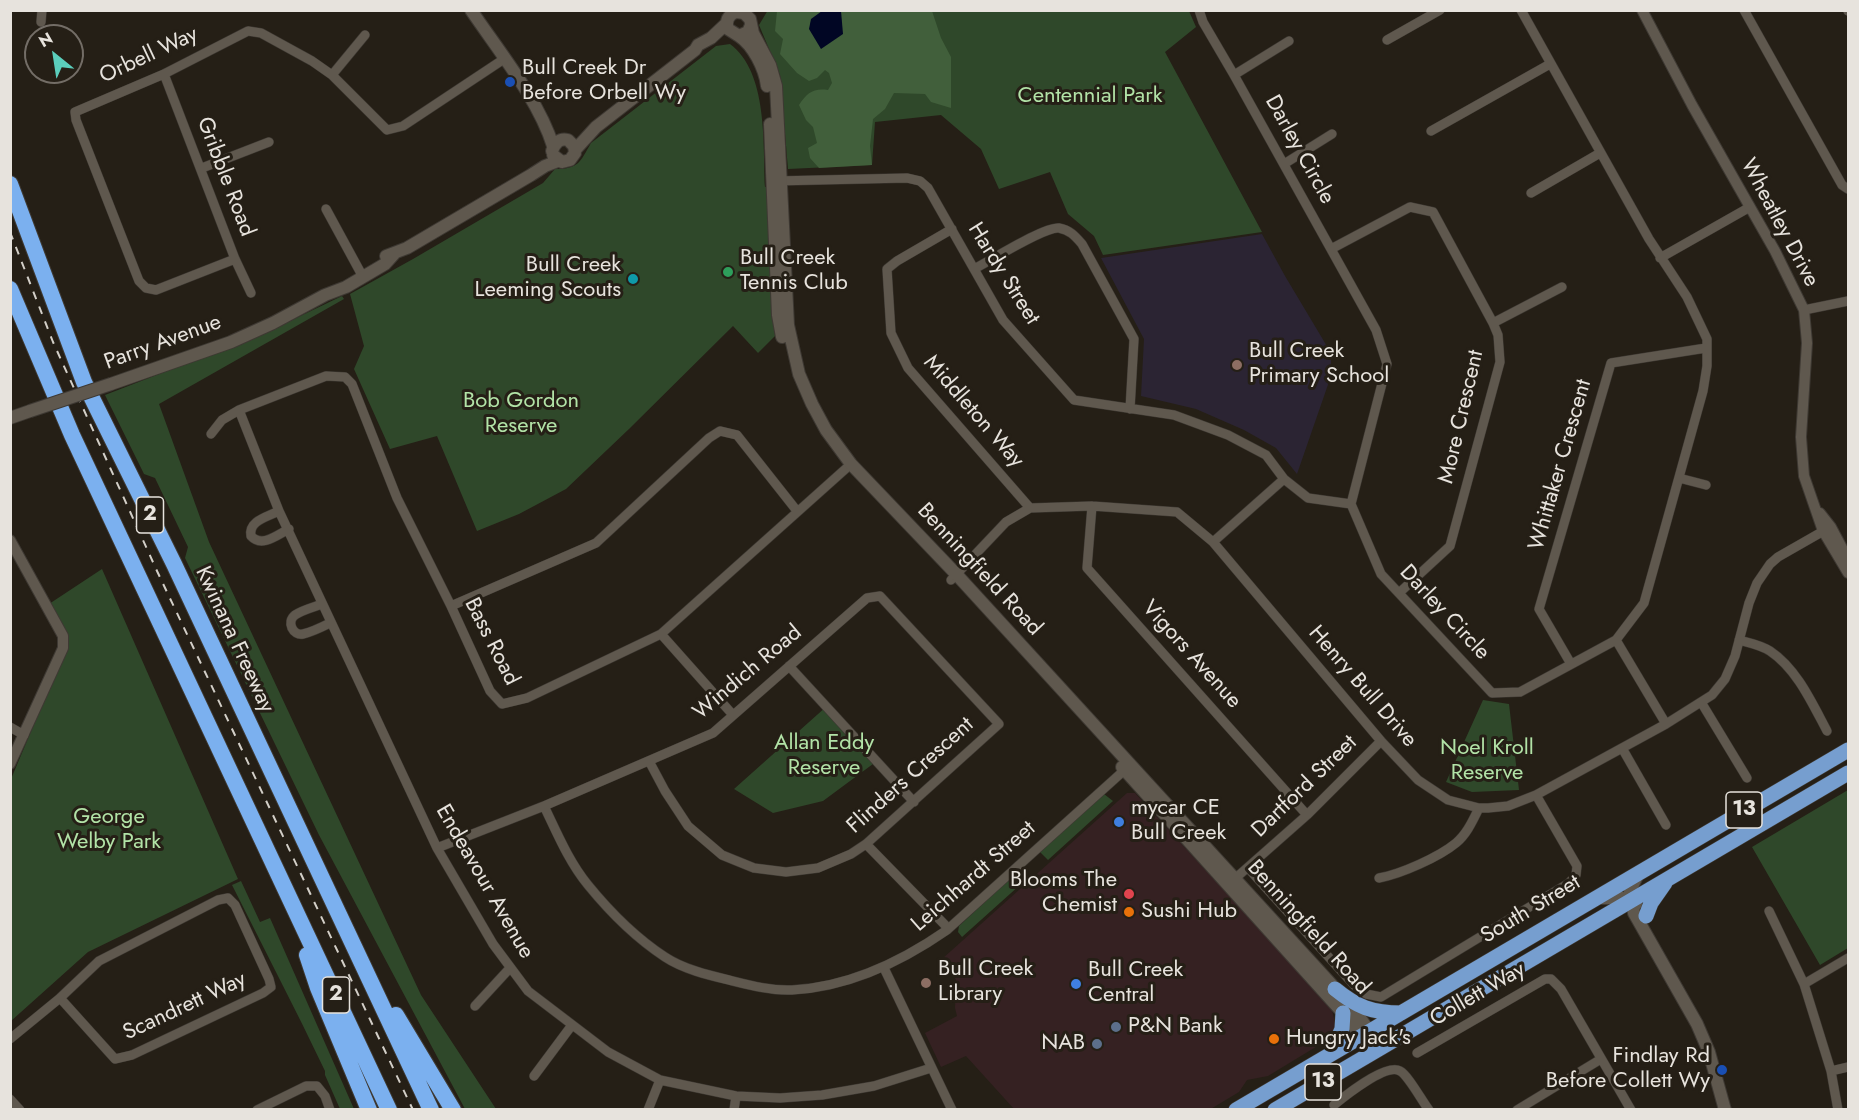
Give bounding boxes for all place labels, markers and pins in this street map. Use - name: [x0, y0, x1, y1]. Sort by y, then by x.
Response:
- place label: Bull Creek Dr Before Orbell Wy: [522, 56, 686, 107]
- marker: Bull Creek Dr Before Orbell Wy: [503, 75, 517, 89]
- place label: Bull Creek Tennis Club: [740, 246, 848, 298]
- place label: Bull Creek Leeming Scouts: [475, 253, 621, 304]
- marker: Bull Creek Tennis Club: [721, 265, 735, 279]
- marker: Bull Creek Leeming Scouts: [626, 272, 640, 286]
- place label: Bull Creek Primary School: [1249, 339, 1389, 390]
- marker: Bull Creek Primary School: [1230, 358, 1244, 372]
- place label: mycar CE Bull Creek: [1131, 796, 1226, 848]
- marker: mycar CE Bull Creek: [1112, 815, 1126, 829]
- place label: Blooms The Chemist: [1010, 868, 1117, 920]
- marker: Blooms The Chemist: [1122, 887, 1136, 901]
- place label: Sushi Hub: [1141, 899, 1237, 925]
- marker: Sushi Hub: [1122, 905, 1136, 919]
- place label: Bull Creek Library: [938, 957, 1033, 1008]
- place label: Bull Creek Central: [1088, 958, 1183, 1010]
- marker: Bull Creek Library: [919, 976, 933, 990]
- marker: Bull Creek Central: [1069, 977, 1083, 991]
- place label: P&N Bank: [1128, 1014, 1223, 1040]
- marker: P&N Bank: [1109, 1020, 1123, 1034]
- place label: Hungry Jack's: [1286, 1026, 1411, 1052]
- place label: NAB: [1041, 1031, 1085, 1057]
- marker: Hungry Jack's: [1267, 1032, 1281, 1046]
- marker: NAB: [1090, 1037, 1104, 1051]
- place label: Findlay Rd Before Collett Wy: [1546, 1044, 1710, 1096]
- marker: Findlay Rd Before Collett Wy: [1715, 1063, 1729, 1077]

